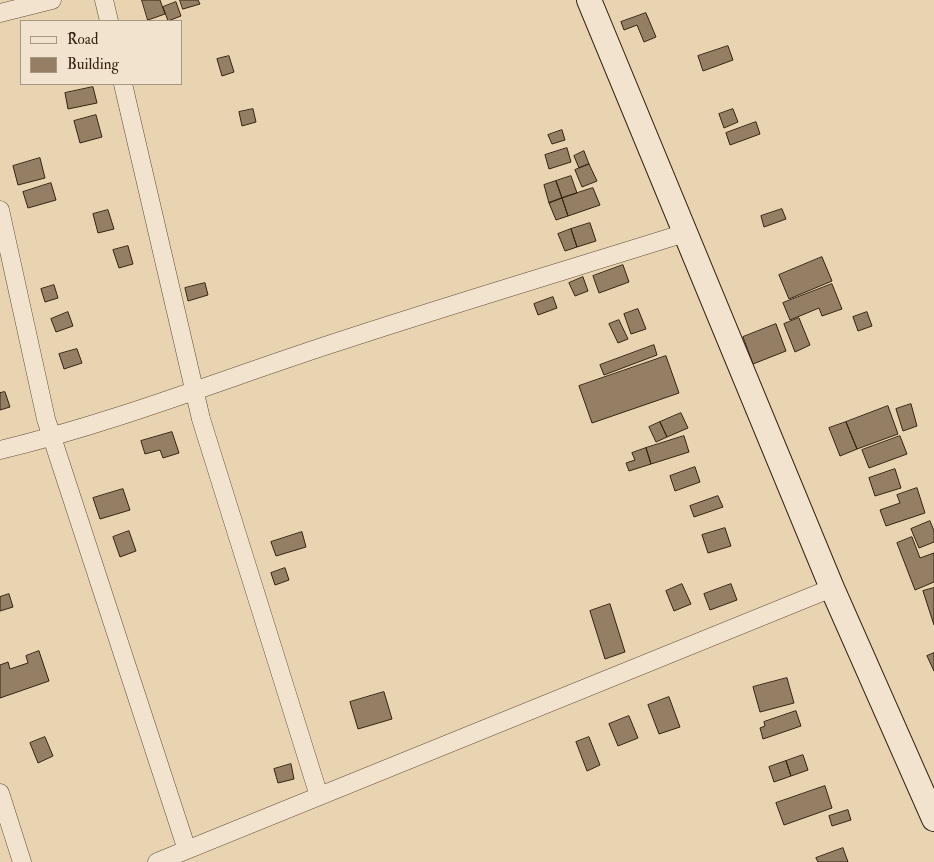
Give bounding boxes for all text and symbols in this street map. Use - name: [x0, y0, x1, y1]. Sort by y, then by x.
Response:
- legend: [20, 20, 182, 85]
- text: Road: [67, 30, 98, 49]
- text: Building: [67, 55, 119, 74]

